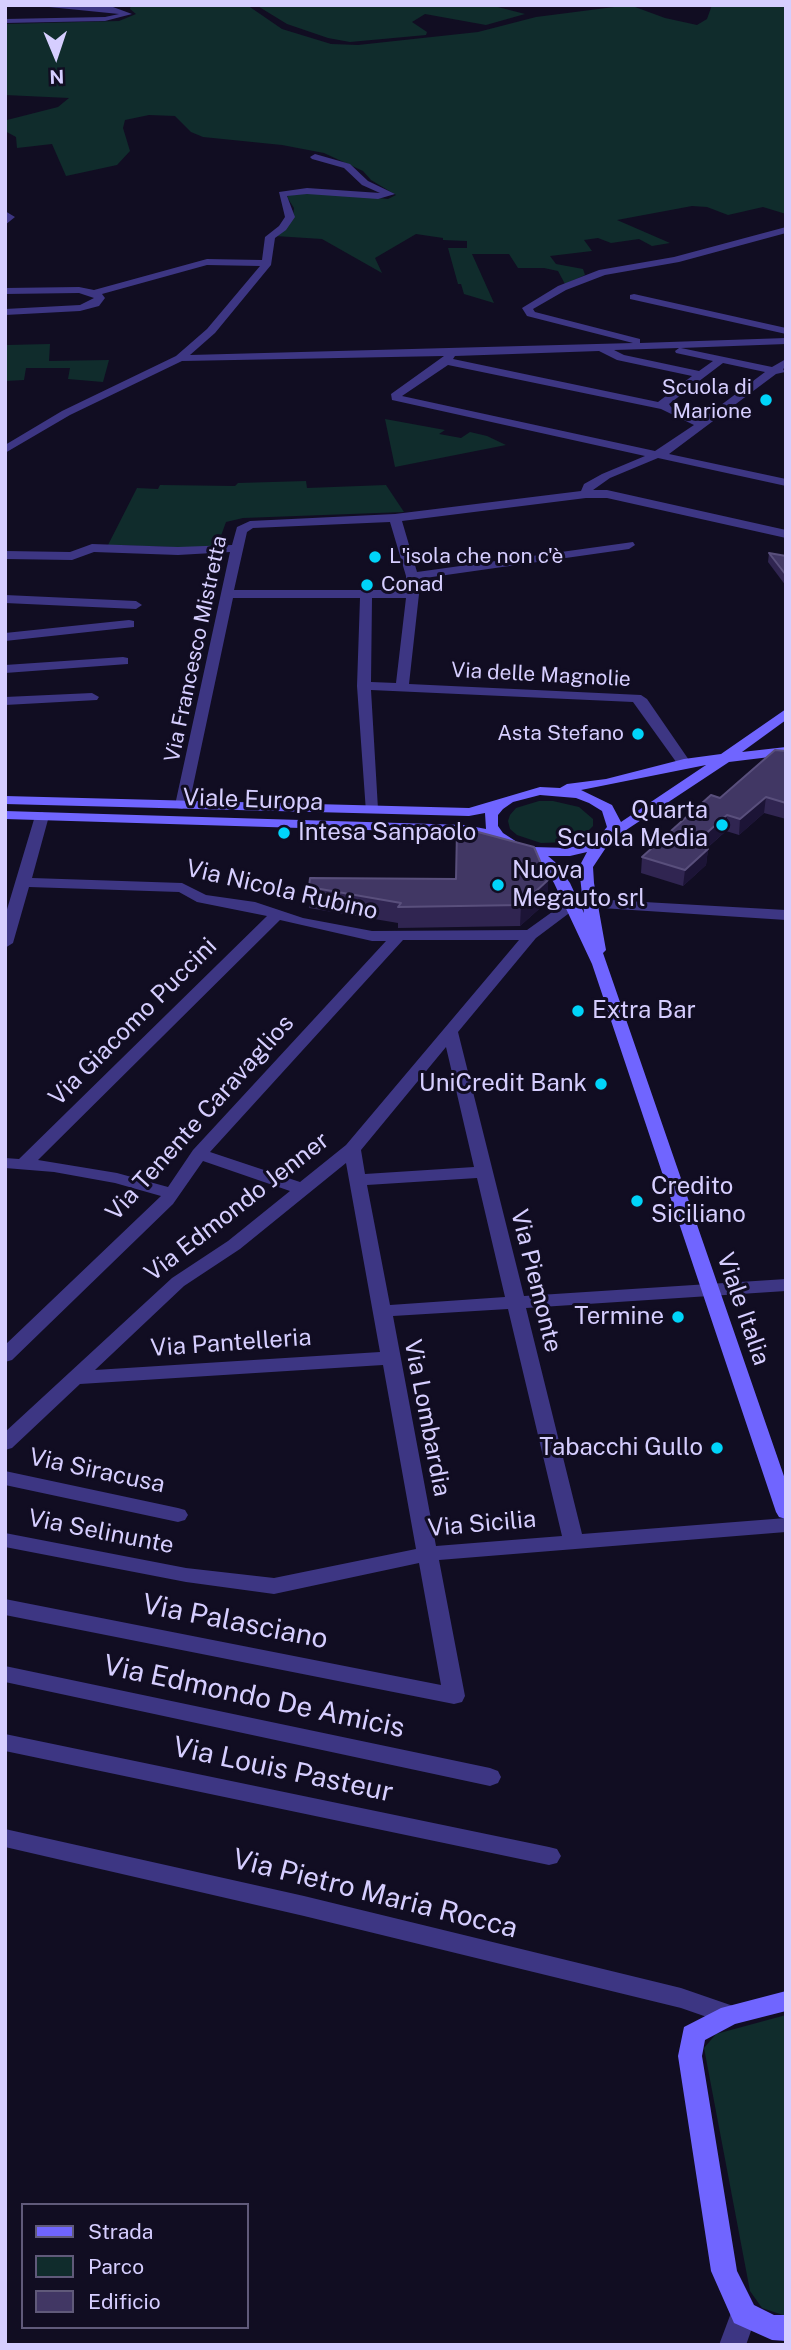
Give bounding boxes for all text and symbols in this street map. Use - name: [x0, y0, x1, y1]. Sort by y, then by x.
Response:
- north arrow: [21, 21, 91, 91]
- text: N: [49, 66, 65, 88]
- place label: Scuola di Marione: [662, 375, 752, 425]
- marker: Scuola di Marione: [758, 392, 774, 408]
- street label: Via Francesco Mistretta: [160, 533, 232, 765]
- place label: L'isola che non c'è: [389, 544, 563, 570]
- marker: L'isola che non c'è: [367, 549, 383, 565]
- place label: Conad: [381, 572, 444, 598]
- marker: Conad: [359, 577, 375, 593]
- street label: Via delle Magnolie: [451, 658, 631, 692]
- place label: Asta Stefano: [497, 721, 624, 747]
- marker: Asta Stefano: [630, 726, 646, 742]
- street label: Viale Europa: [182, 783, 324, 817]
- place label: Quarta Scuola Media: [557, 797, 708, 853]
- marker: Quarta Scuola Media: [714, 817, 730, 833]
- place label: Intesa Sanpaolo: [298, 819, 476, 847]
- marker: Intesa Sanpaolo: [276, 825, 292, 841]
- street label: Via Nicola Rubino: [183, 854, 381, 926]
- place label: Nuova Megauto srl: [512, 857, 646, 913]
- marker: Nuova Megauto srl: [490, 877, 506, 893]
- street label: Via Giacomo Puccini: [43, 932, 223, 1112]
- place label: Extra Bar: [592, 997, 696, 1025]
- marker: Extra Bar: [570, 1003, 586, 1019]
- street label: Via Tenente Caravaglios: [100, 1009, 300, 1227]
- place label: UniCredit Bank: [419, 1070, 587, 1098]
- marker: UniCredit Bank: [593, 1076, 609, 1092]
- street label: Via Edmondo Jenner: [139, 1126, 335, 1288]
- place label: Credito Siciliano: [651, 1173, 746, 1229]
- marker: Credito Siciliano: [629, 1193, 645, 1209]
- street label: Via Piemonte: [504, 1207, 568, 1355]
- street label: Viale Italia: [710, 1249, 776, 1369]
- place label: Termine: [574, 1303, 664, 1331]
- marker: Termine: [670, 1309, 686, 1325]
- street label: Via Pantelleria: [150, 1323, 312, 1363]
- street label: Via Lombardia: [398, 1337, 456, 1499]
- place label: Tabacchi Gullo: [539, 1434, 703, 1462]
- marker: Tabacchi Gullo: [709, 1440, 725, 1456]
- street label: Via Siracusa: [27, 1443, 167, 1499]
- street label: Via Selinunte: [26, 1504, 176, 1560]
- street label: Via Sicilia: [427, 1505, 537, 1543]
- street label: Via Palasciano: [139, 1588, 331, 1656]
- street label: Via Edmondo De Amicis: [100, 1649, 408, 1745]
- street label: Via Louis Pasteur: [170, 1730, 396, 1810]
- street label: Via Pietro Maria Rocca: [229, 1842, 521, 1946]
- legend: [21, 2203, 248, 2329]
- text: Strada: [88, 2219, 153, 2244]
- text: Parco: [88, 2254, 144, 2279]
- text: Edificio: [88, 2289, 161, 2314]

